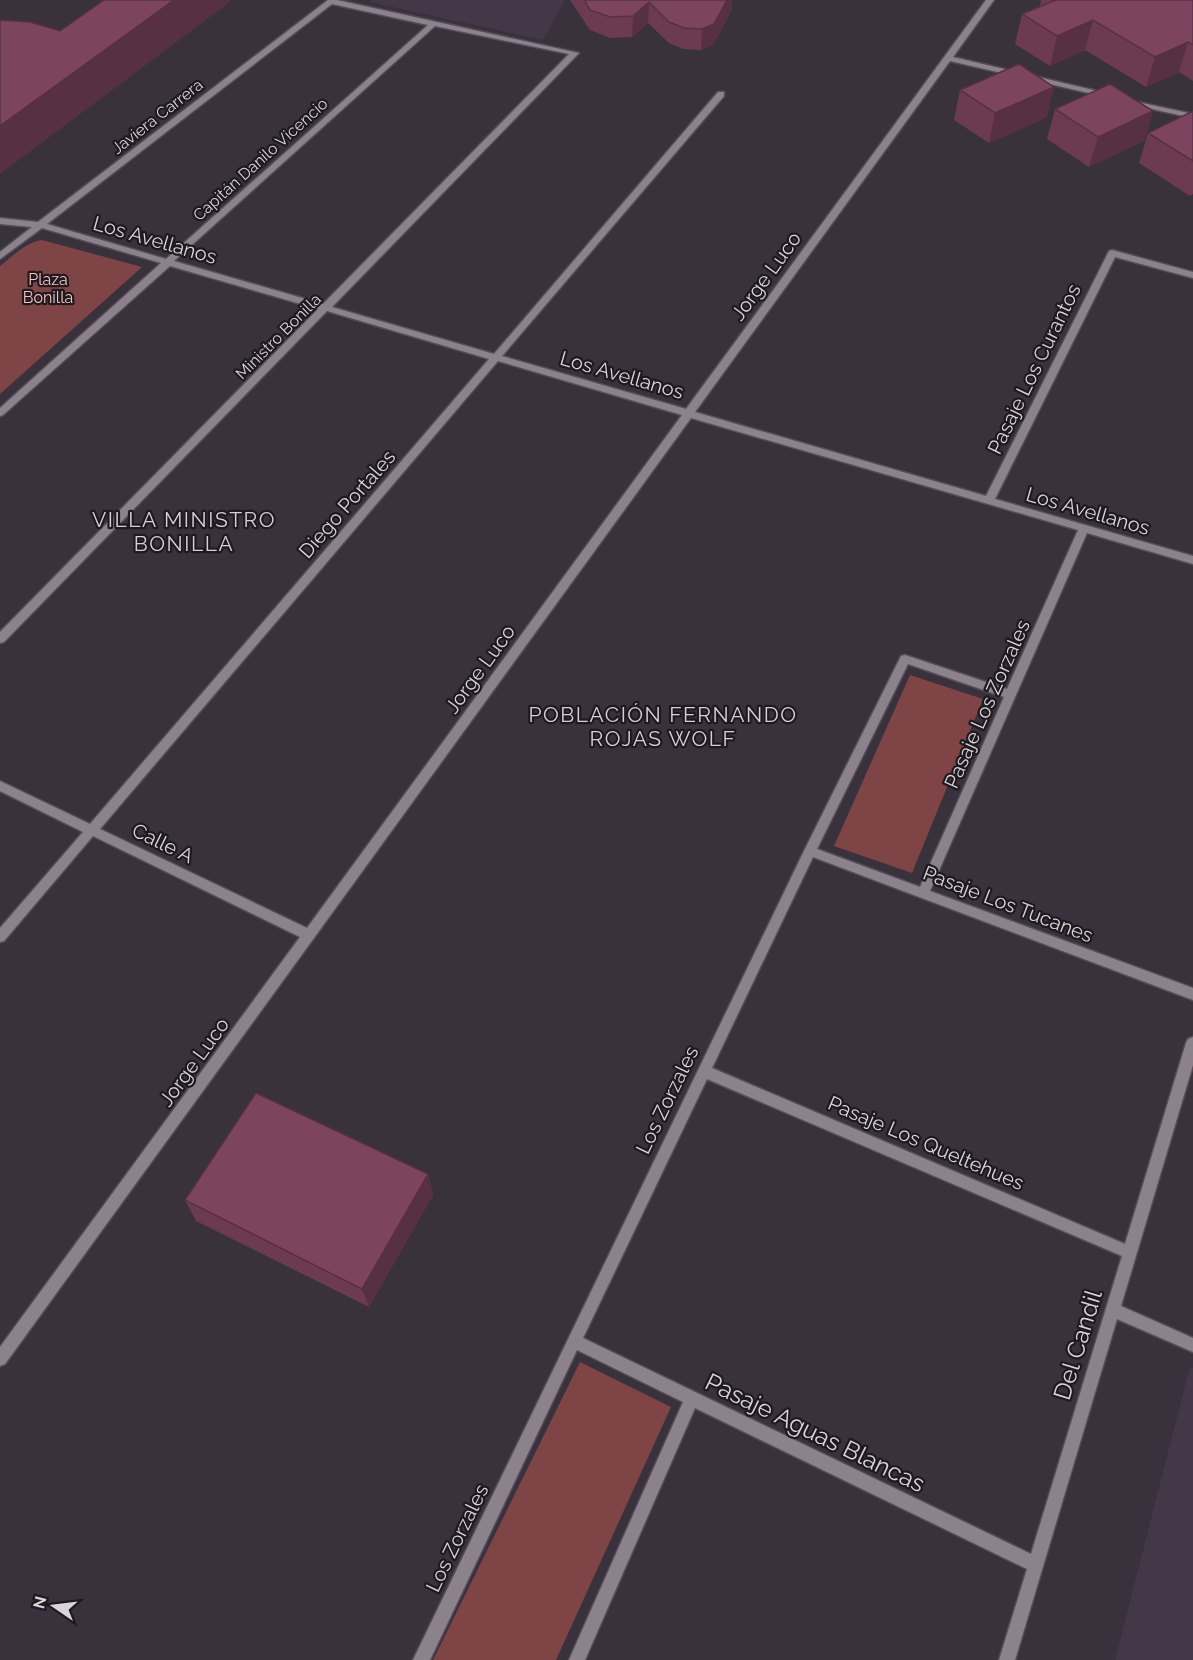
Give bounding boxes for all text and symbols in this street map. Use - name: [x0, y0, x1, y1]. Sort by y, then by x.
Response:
- street label: Javiera Carrera: [108, 75, 207, 158]
- street label: Capitán Danilo Vicencio: [189, 94, 332, 225]
- street label: Los Avellanos: [90, 211, 220, 269]
- street label: Jorge Luco: [726, 227, 806, 325]
- park label: Plaza Bonilla: [23, 270, 73, 307]
- street label: Pasaje Los Curantos: [982, 280, 1086, 458]
- street label: Ministro Bonilla: [232, 290, 325, 383]
- street label: Los Avellanos: [557, 346, 687, 404]
- street label: Diego Portales: [294, 445, 400, 563]
- street label: Los Avellanos: [1023, 482, 1153, 540]
- district label: VILLA MINISTRO BONILLA: [92, 507, 276, 556]
- street label: Pasaje Los Zorzales: [939, 616, 1035, 792]
- street label: Jorge Luco: [440, 620, 520, 718]
- district label: POBLACIÓN FERNANDO ROJAS WOLF: [529, 702, 797, 751]
- street label: Calle A: [128, 818, 198, 868]
- street label: Pasaje Los Tucanes: [920, 861, 1096, 947]
- street label: Jorge Luco: [154, 1013, 234, 1111]
- street label: Los Zorzales: [631, 1042, 703, 1158]
- street label: Pasaje Los Queltehues: [824, 1091, 1028, 1195]
- street label: Del Candil: [1047, 1286, 1108, 1403]
- street label: Pasaje Aguas Blancas: [701, 1367, 930, 1498]
- street label: Los Zorzales: [421, 1480, 493, 1596]
- north arrow: [24, 1576, 84, 1636]
- text: N: [29, 1594, 51, 1611]

